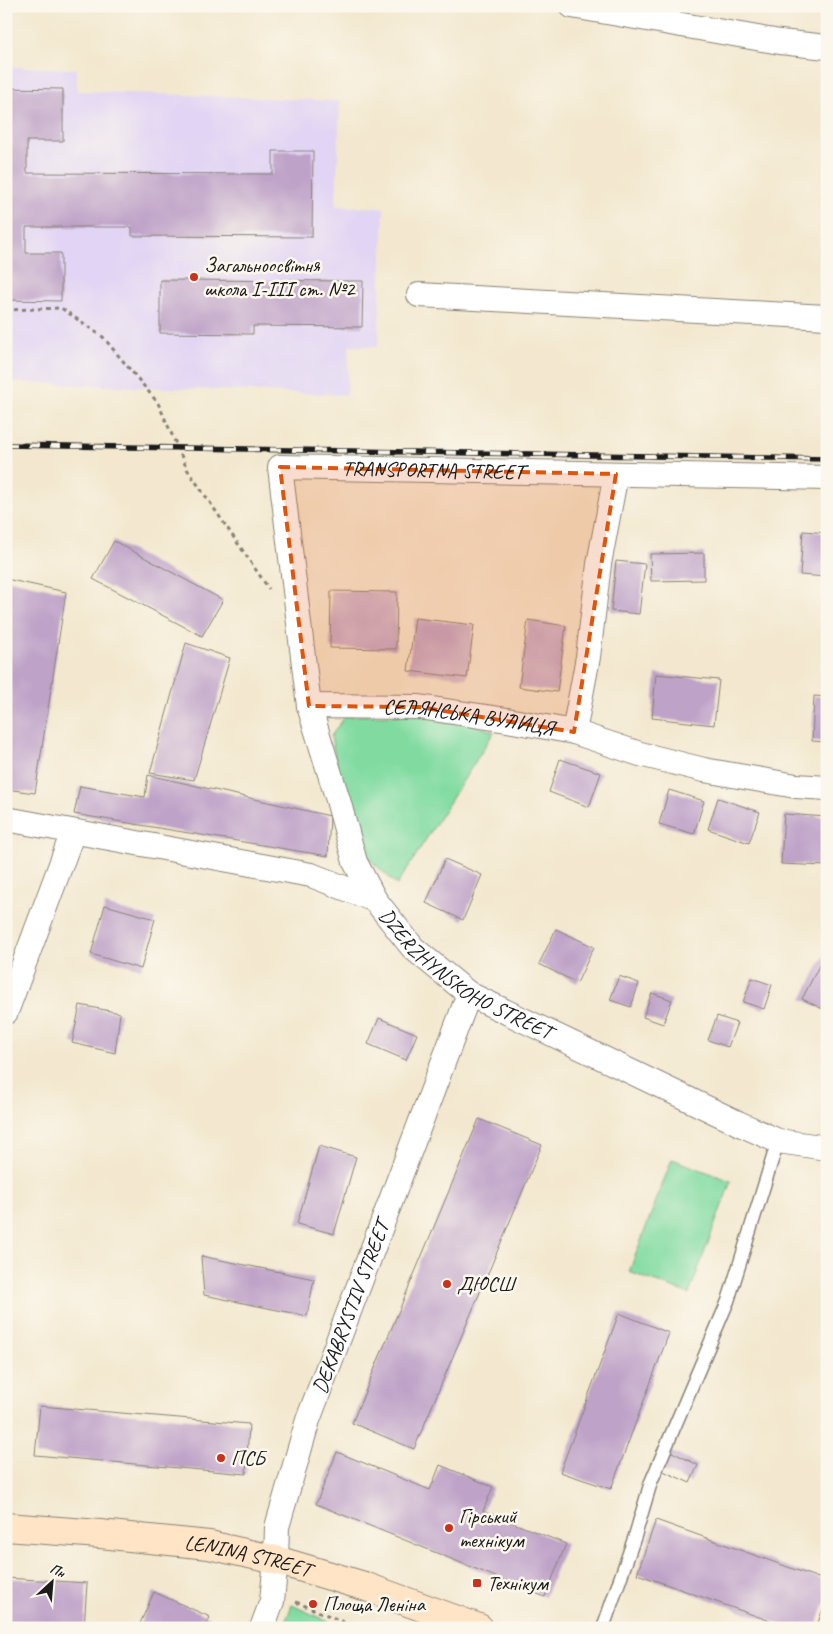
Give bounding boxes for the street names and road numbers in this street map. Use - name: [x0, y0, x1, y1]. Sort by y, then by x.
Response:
- street label: TRANSPORTNA STREET: [342, 455, 530, 485]
- street label: СЕЛЯНСЬКА ВУЛИЦЯ: [383, 694, 559, 742]
- street label: DZERZHYNSKOHO STREET: [374, 903, 561, 1047]
- street label: DEKABRYSTIV STREET: [306, 1212, 397, 1397]
- street label: LENINA STREET: [183, 1530, 319, 1584]

